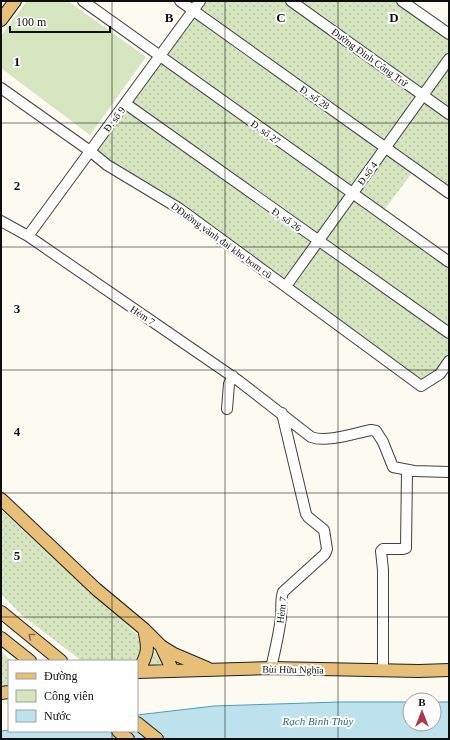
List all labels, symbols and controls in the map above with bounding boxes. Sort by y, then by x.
scale bar [10,8,110,34]
text: B [165,10,174,25]
text: C [276,10,286,25]
text: D [389,10,399,25]
text: 100 m [16,15,47,29]
street label: Đường Đinh Công Trứ [329,26,410,89]
text: 1 [14,54,20,69]
street label: Đ. số 28 [298,83,332,112]
street label: Đ. số 9 [101,105,127,134]
street label: Đ. số 27 [249,118,283,147]
street label: Đ.số 4 [355,159,380,187]
text: 2 [14,178,20,193]
street label: DĐường vành đai kho bom cũ [169,200,274,281]
street label: Đ, số 26 [270,205,304,234]
text: 3 [14,301,21,316]
street label: Hẻm 7 [128,303,157,328]
text: 4 [14,424,21,439]
text: 5 [14,548,21,563]
street label: Hẻm 7 [274,596,289,624]
one-way arrow [28,634,36,641]
legend [8,660,138,732]
street label: Bùi Hữu Nghĩa [262,663,324,676]
text: Đường [44,669,78,683]
text: Công viên [44,689,94,703]
north arrow [402,692,442,732]
text: B [418,696,426,708]
text: Nước [44,709,71,723]
water label: Rạch Bình Thủy [282,715,354,727]

